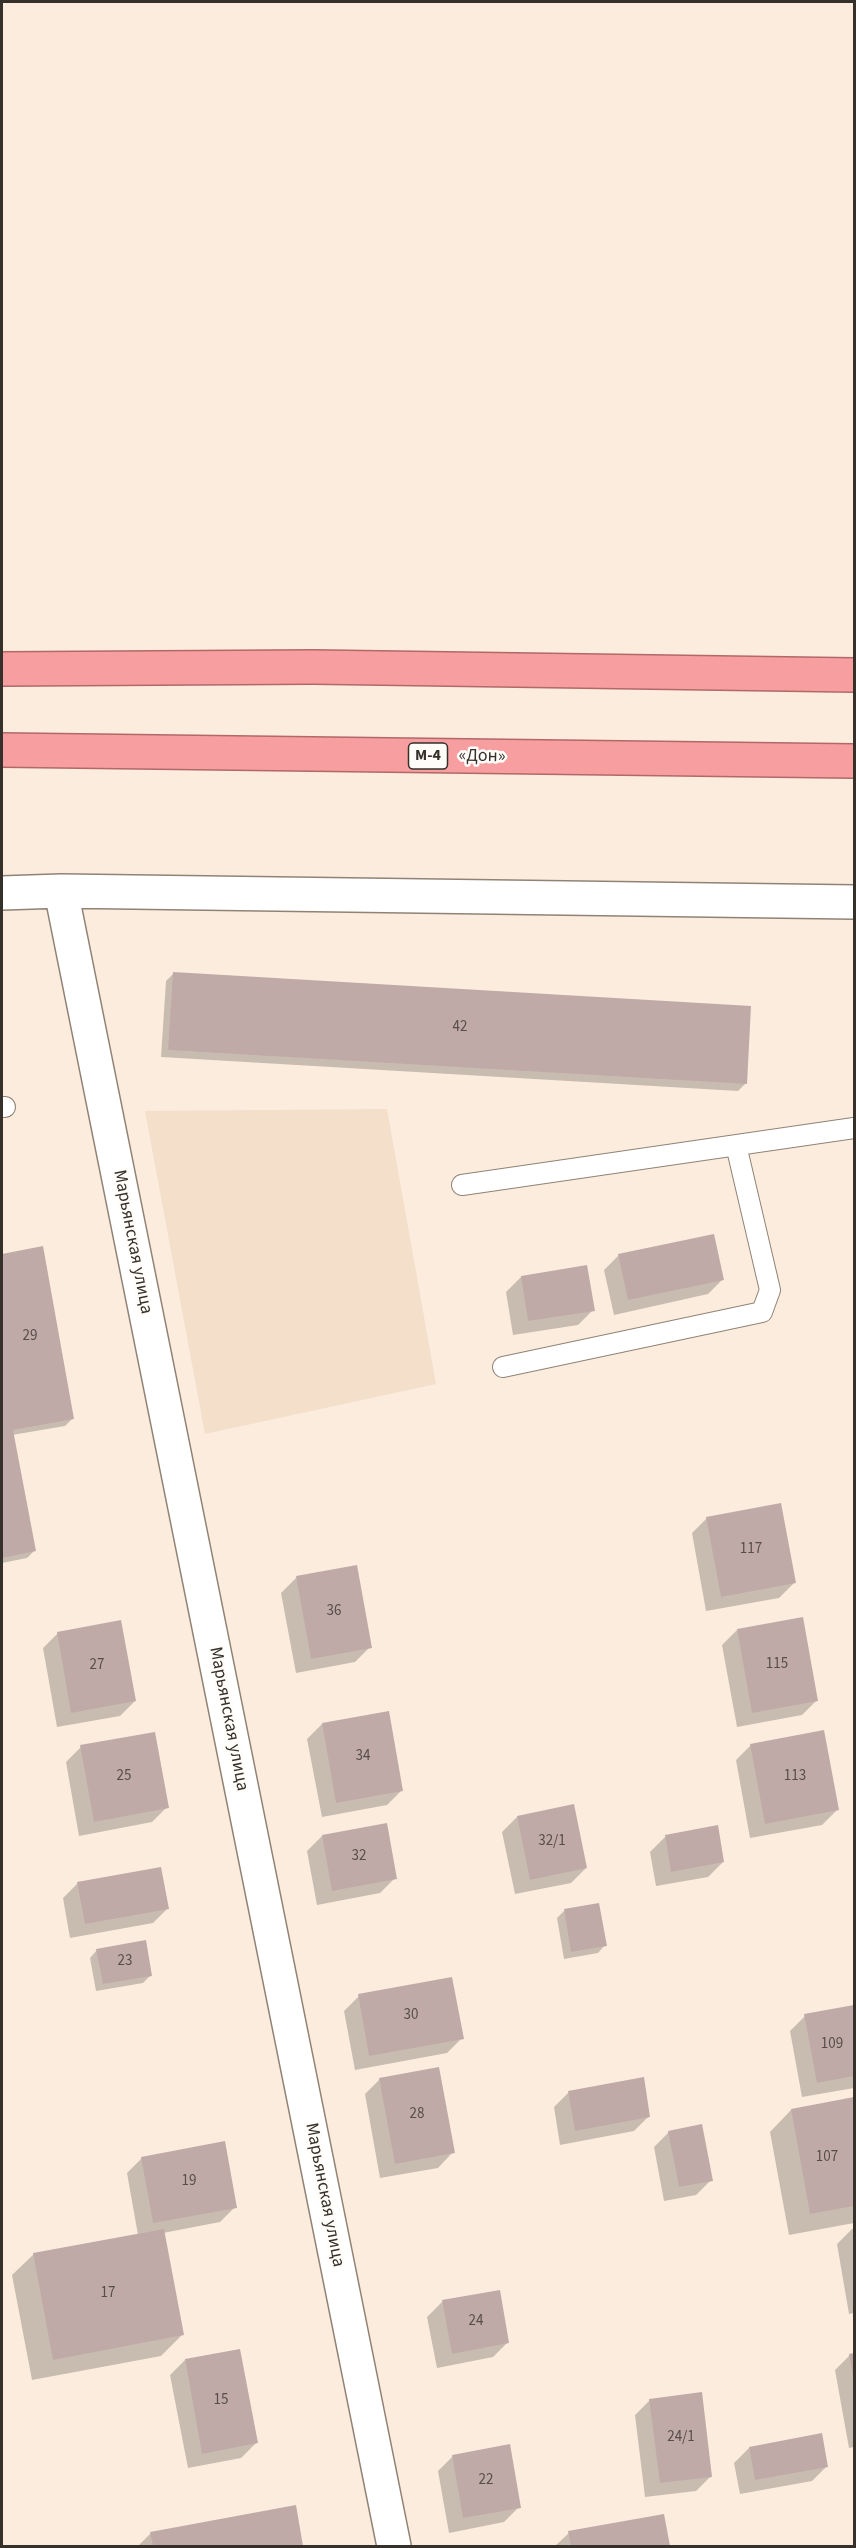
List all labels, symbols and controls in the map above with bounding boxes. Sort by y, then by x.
road number: М-4 [408,743,448,769]
street label: «Дон» [458,746,506,768]
house number: 42 [453,1019,467,1037]
street label: Марьянская улица [107,1168,157,1316]
house number: 29 [23,1328,37,1346]
house number: 117 [740,1541,762,1559]
house number: 36 [327,1603,341,1621]
street label: Марьянская улица [203,1645,253,1793]
house number: 115 [766,1656,788,1674]
house number: 27 [90,1657,104,1675]
house number: 34 [356,1748,370,1766]
house number: 25 [117,1768,131,1786]
house number: 113 [784,1768,806,1786]
house number: 32/1 [538,1833,566,1851]
house number: 32 [352,1848,366,1866]
house number: 23 [118,1953,132,1971]
house number: 30 [404,2007,418,2025]
house number: 109 [821,2036,843,2054]
house number: 28 [410,2106,424,2124]
street label: Марьянская улица [299,2121,349,2269]
house number: 107 [816,2149,838,2167]
house number: 19 [182,2173,196,2191]
house number: 17 [101,2285,115,2303]
house number: 24 [469,2313,483,2331]
house number: 15 [214,2392,228,2410]
house number: 24/1 [667,2429,695,2447]
house number: 22 [479,2472,493,2490]

